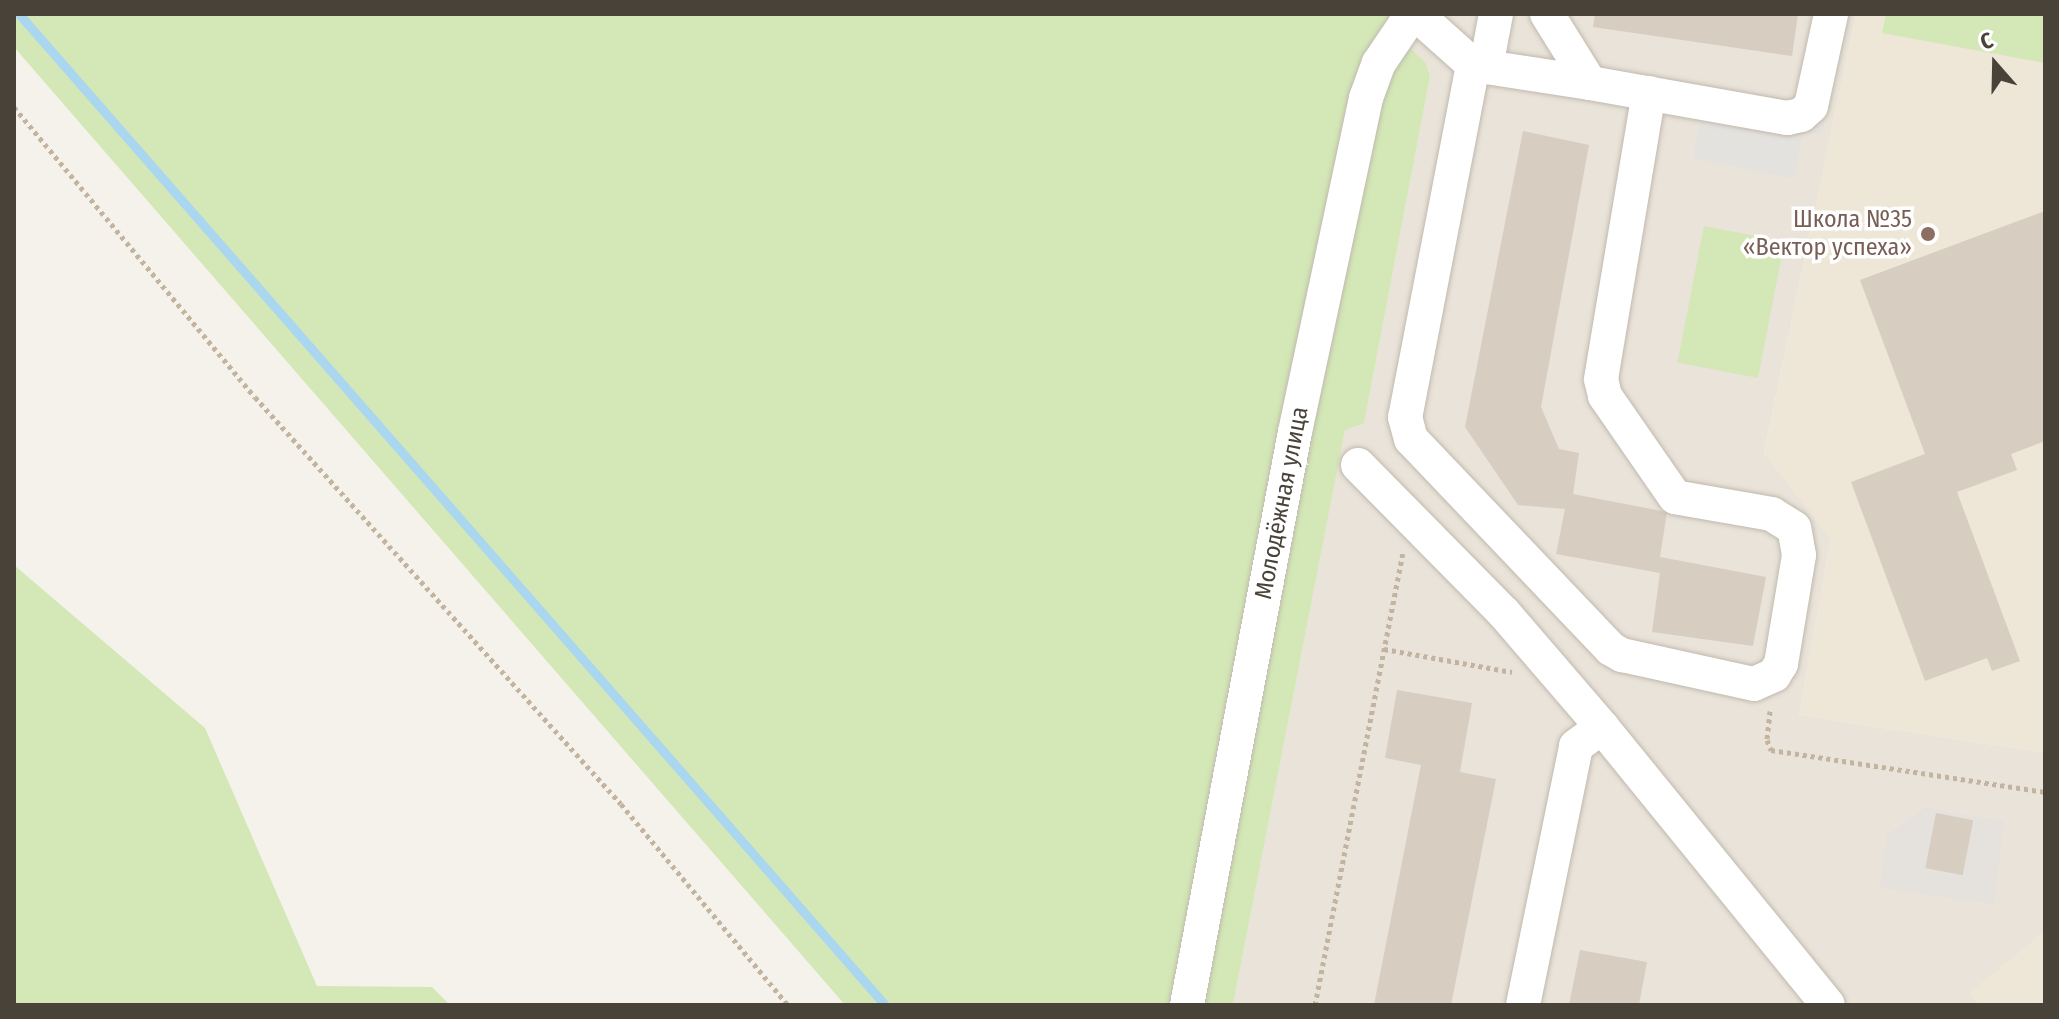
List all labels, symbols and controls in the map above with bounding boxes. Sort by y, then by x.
north arrow [1955,24,2035,104]
text: С [1977,26,1997,56]
place label: Школа №35 «Вектор успеха» [1743,206,1912,262]
marker: Школа №35 «Вектор успеха» [1919,225,1937,243]
street label: Молодёжная улица [1249,404,1315,602]

